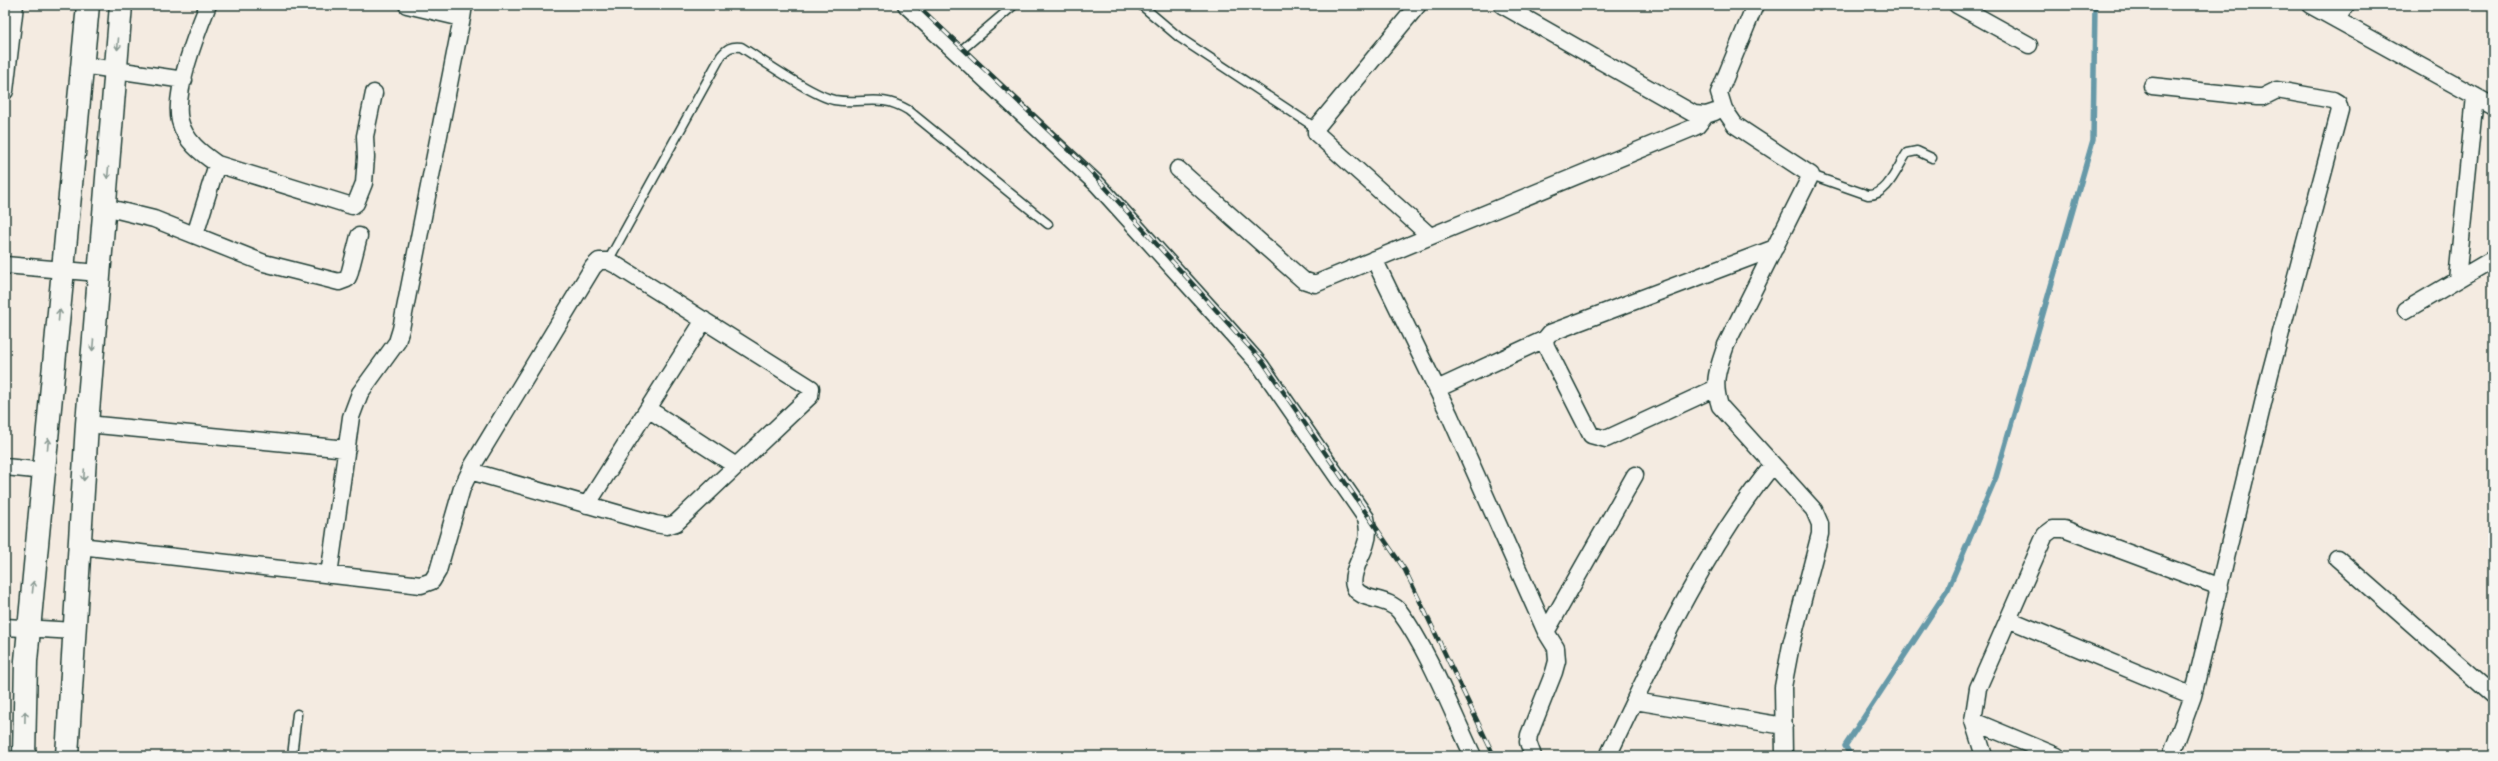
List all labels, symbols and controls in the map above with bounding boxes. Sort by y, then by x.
one-way arrow [115,37,122,50]
one-way arrow [104,166,111,179]
one-way arrow [56,309,63,322]
one-way arrow [90,338,97,351]
one-way arrow [44,438,51,451]
one-way arrow [80,468,88,481]
one-way arrow [29,581,37,594]
one-way arrow [21,711,28,724]

